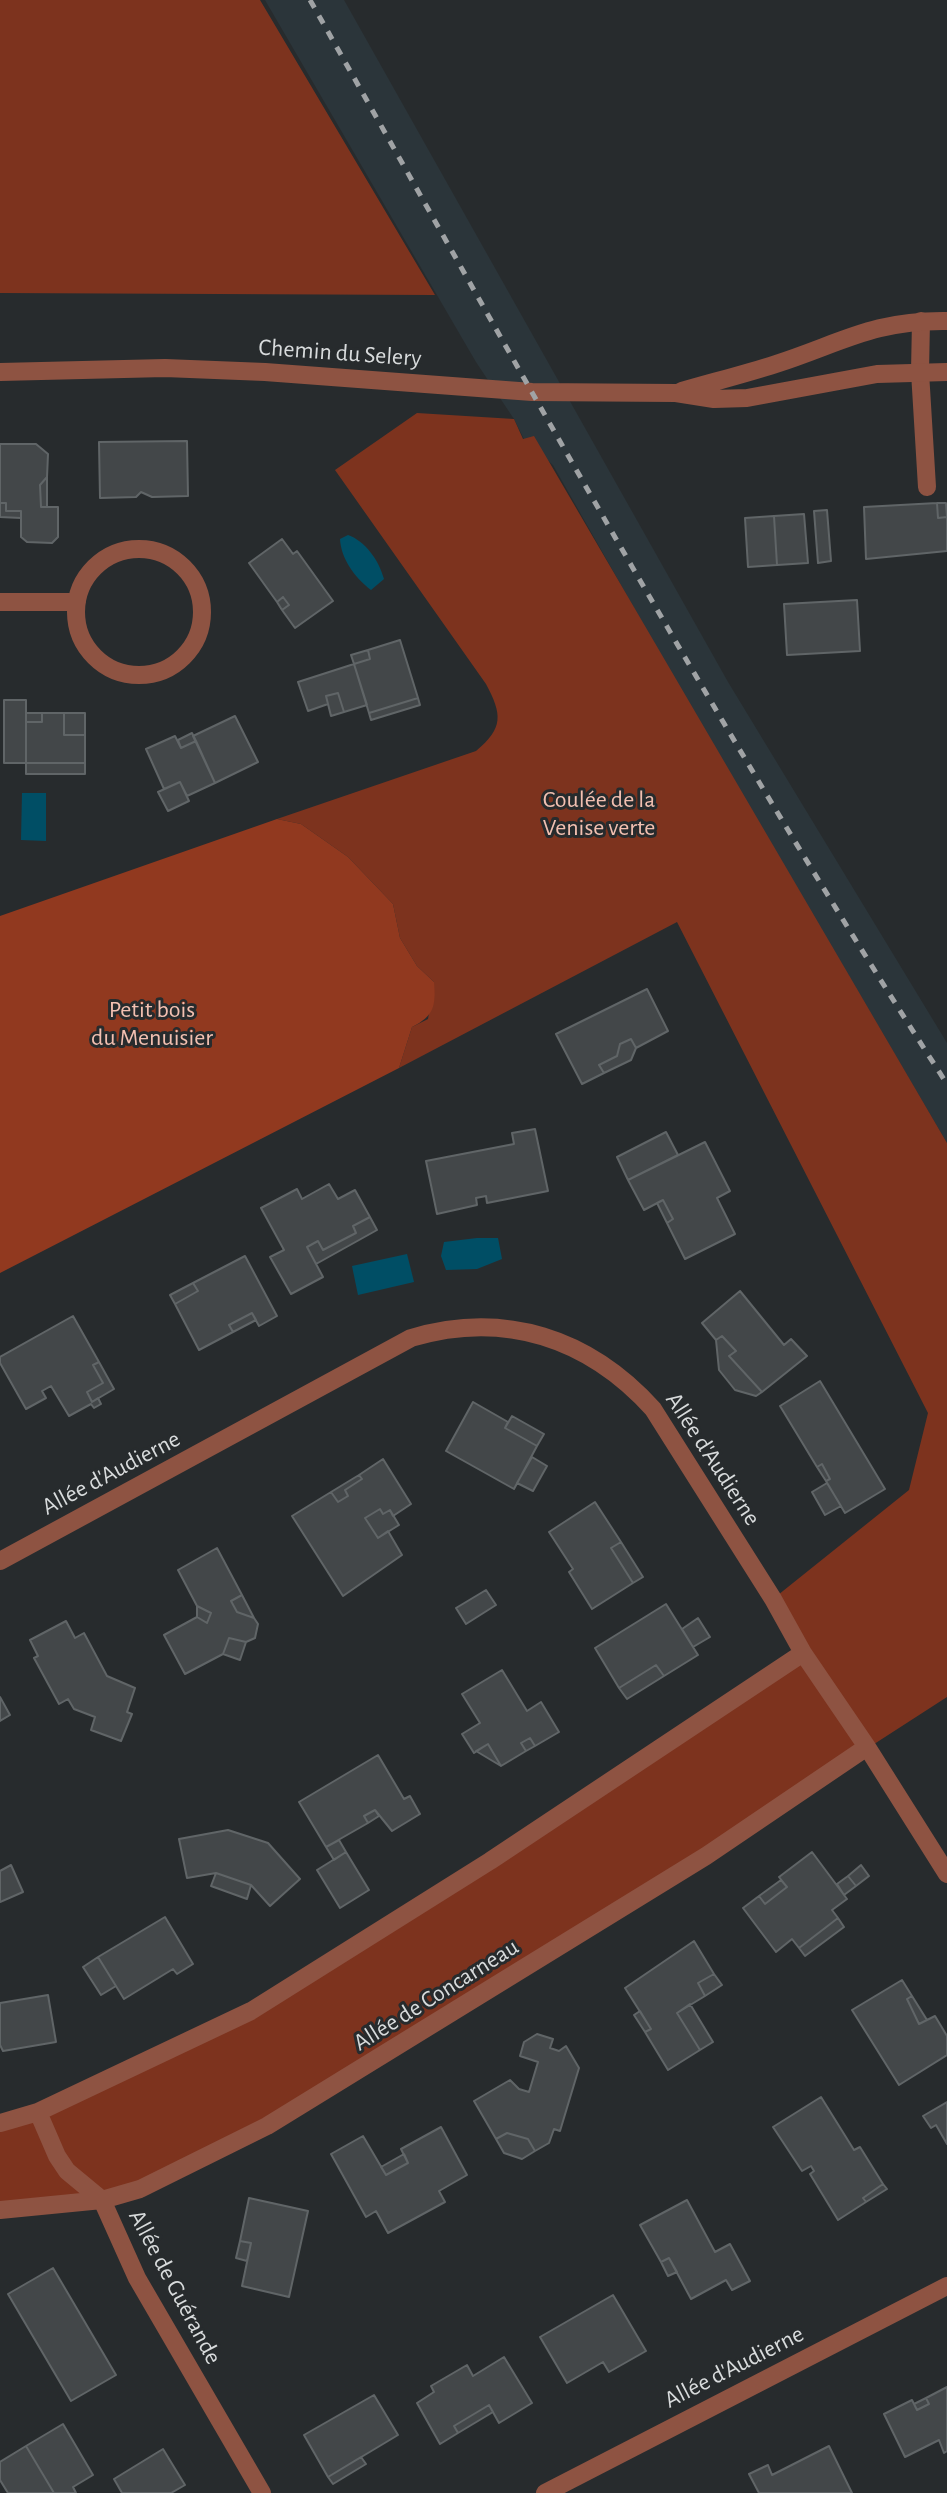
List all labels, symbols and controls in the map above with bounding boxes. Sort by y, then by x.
street label: Chemin du Selery [258,333,422,373]
park label: Coulée de la Venise verte [543,786,655,842]
park label: Petit bois du Menuisier [91,996,213,1052]
street label: Allée d'Audierne [659,1387,767,1531]
street label: Allée d'Audierne [37,1424,185,1522]
street label: Allée de Concarneau [348,1933,524,2057]
street label: Allée de Guérande [122,2205,228,2369]
street label: Allée d'Audierne [659,2319,809,2415]

